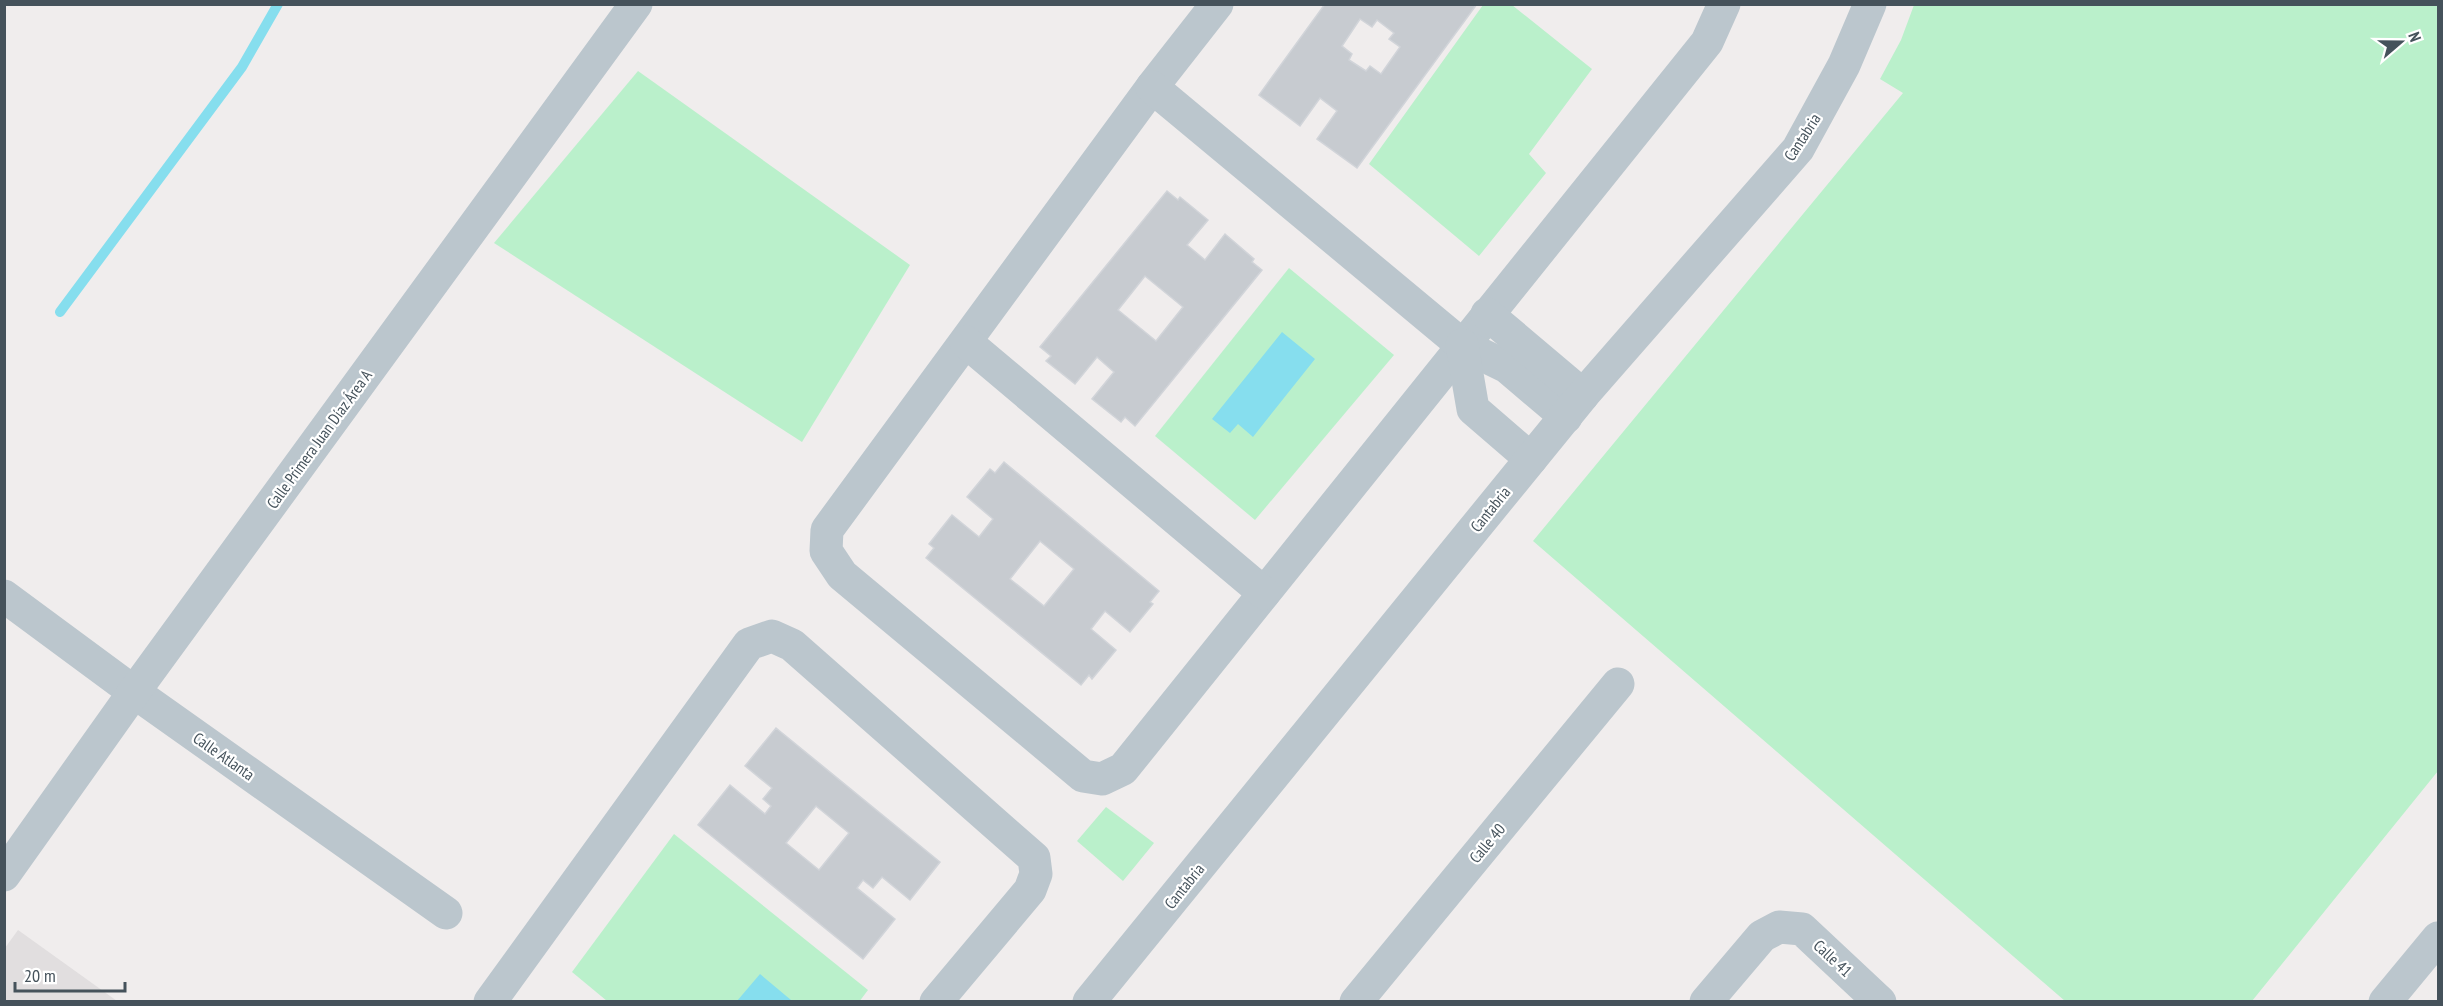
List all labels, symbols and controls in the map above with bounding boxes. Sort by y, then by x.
north arrow [2371,12,2431,72]
text: N [2404,29,2426,44]
street label: Cantabria [1779,110,1825,164]
street label: Calle Primera Juan Díaz Área A [262,365,376,512]
street label: Cantabria [1466,482,1514,536]
street label: Calle Atlanta [189,728,259,784]
street label: Calle 40 [1465,819,1509,867]
street label: Cantabria [1160,859,1208,913]
street label: Calle 41 [1810,935,1856,981]
scale bar [15,955,124,993]
text: 20 m [24,964,56,987]

